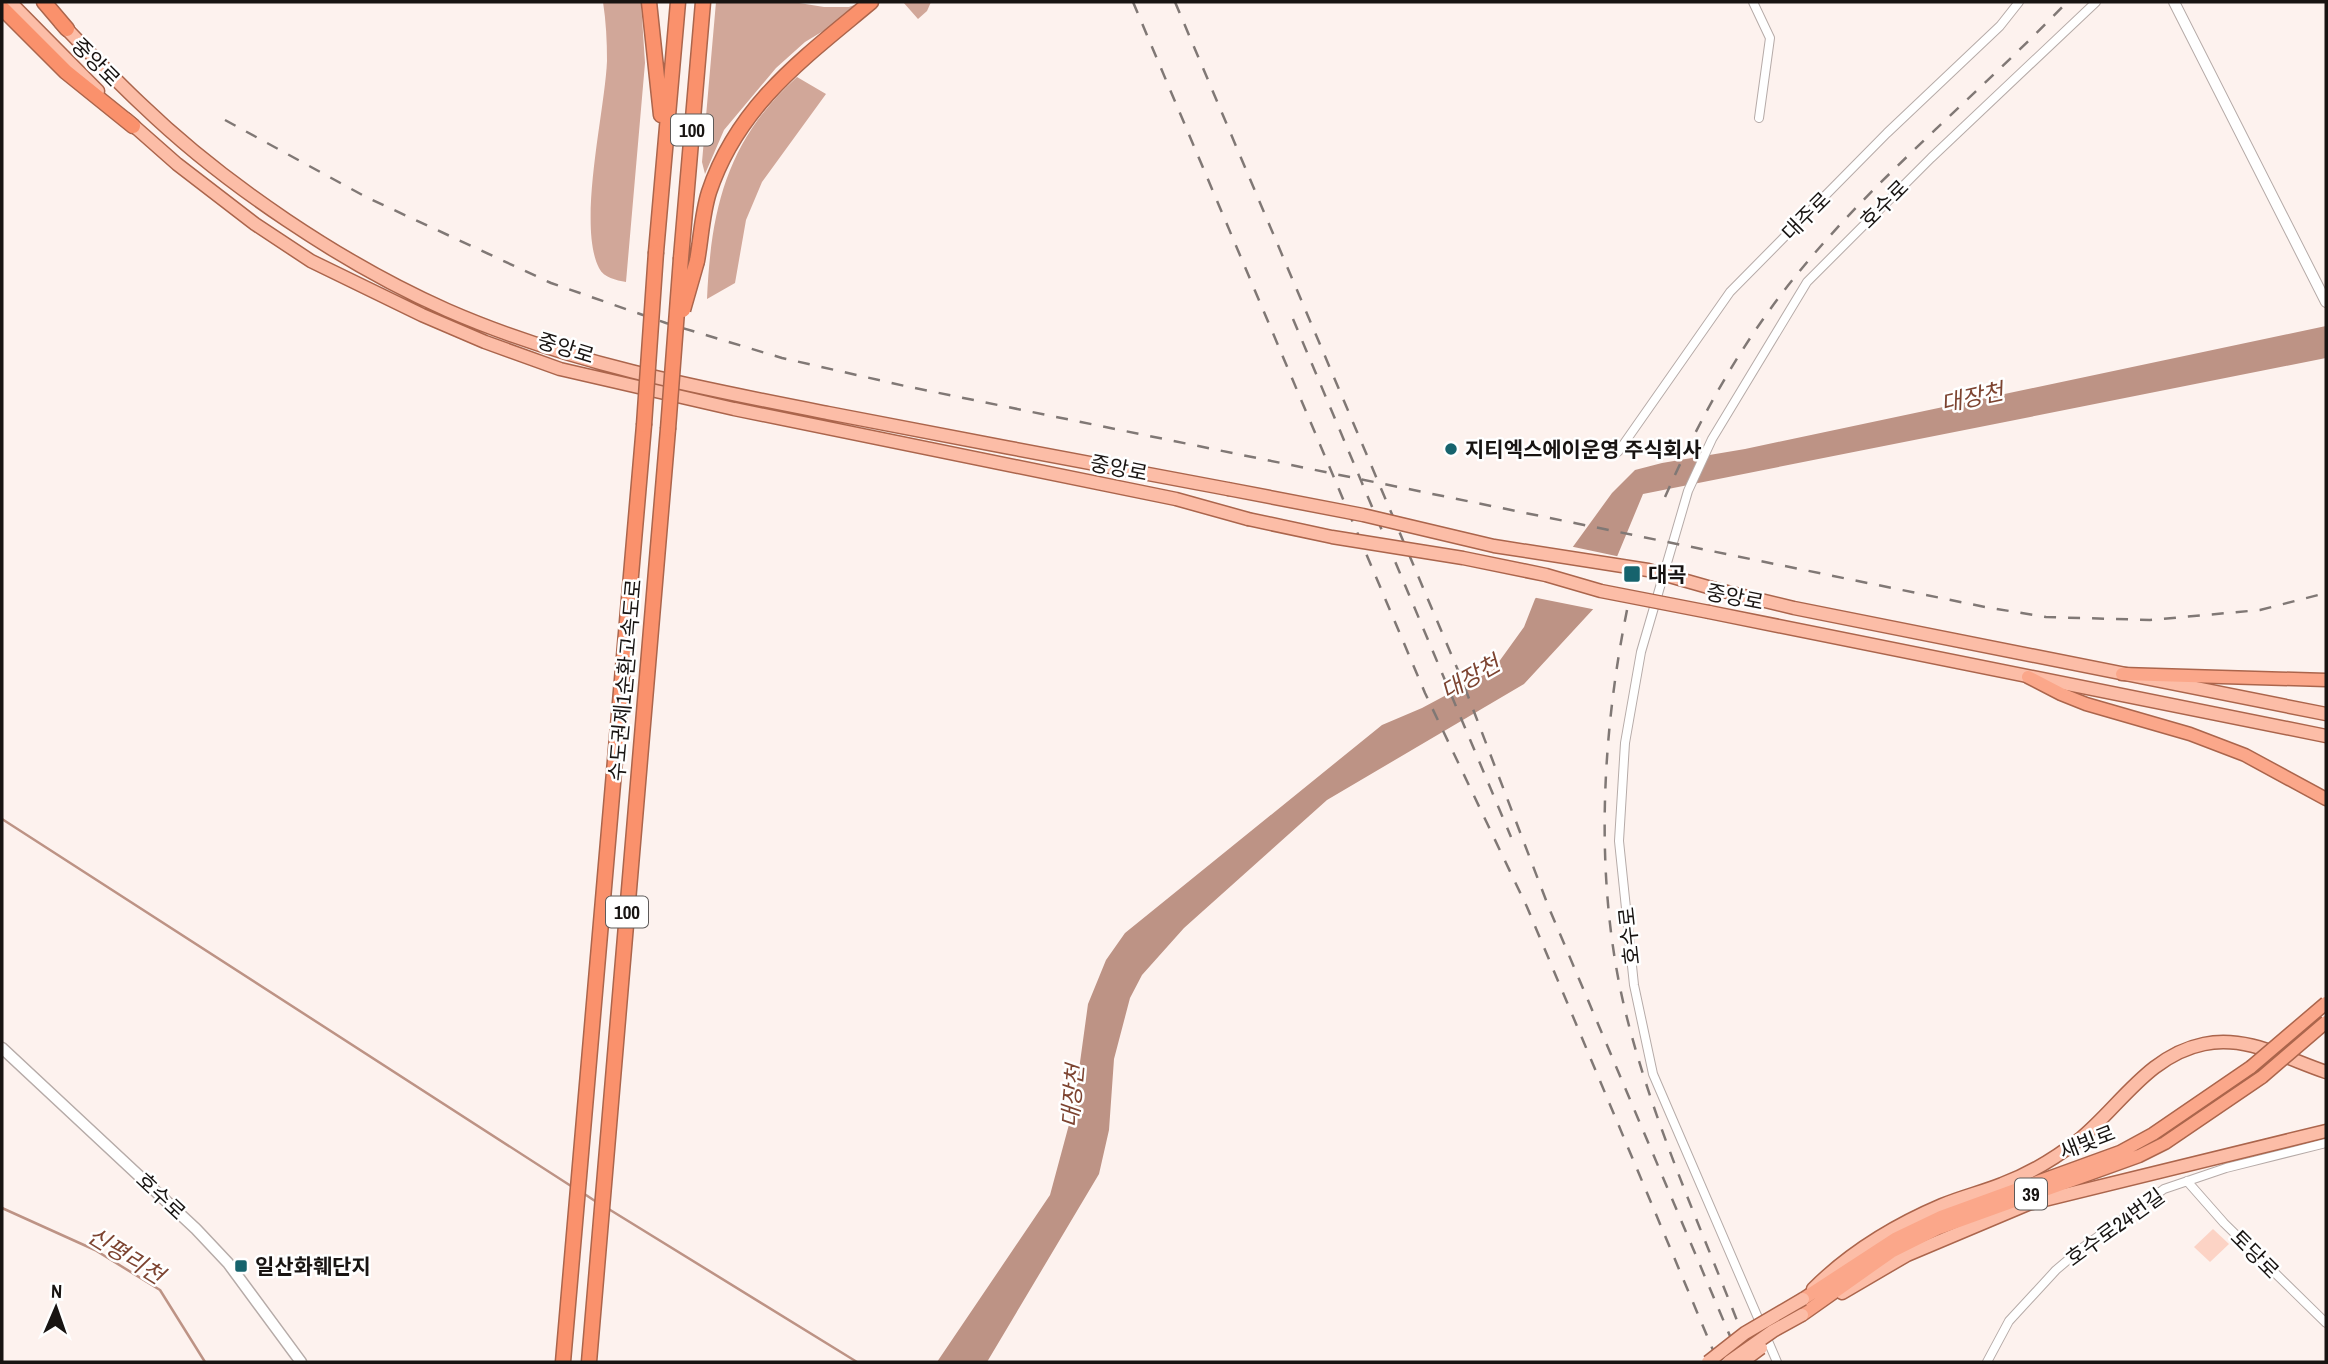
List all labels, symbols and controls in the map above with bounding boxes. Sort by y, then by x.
street label: 중앙로 [65,31,127,93]
road number: 100 [671,114,713,146]
street label: 호수로 [1853,173,1915,235]
street label: 대주로 [1775,185,1837,247]
street label: 중앙로 [534,326,598,370]
water label: 대장천 [1938,375,2009,419]
place label: 지티엑스에이운영 주식회사 [1465,435,1702,464]
marker: 지티엑스에이운영 주식회사 [1443,441,1459,457]
street label: 중앙로 [1088,448,1150,488]
place label: 대곡 [1648,560,1687,589]
marker: 대곡 [1622,564,1642,584]
street label: 중앙로 [1704,577,1766,617]
street label: 수도권제1순환고속도로 [602,578,648,782]
water label: 대장천 [1435,646,1508,706]
road number: 100 [606,896,648,928]
street label: 호수로 [1612,906,1646,966]
water label: 대장천 [1054,1060,1090,1129]
street label: 새빛로 [2055,1118,2119,1166]
street label: 호수로 [130,1166,192,1226]
road number: 39 [2015,1178,2047,1210]
street label: 호수로24번길 [2060,1181,2170,1273]
water label: 신평리천 [82,1219,173,1292]
street label: 토당로 [2224,1223,2286,1285]
place label: 일산화훼단지 [255,1252,371,1281]
marker: 일산화훼단지 [233,1258,249,1274]
north arrow [21,1273,91,1343]
text: N [51,1278,63,1304]

